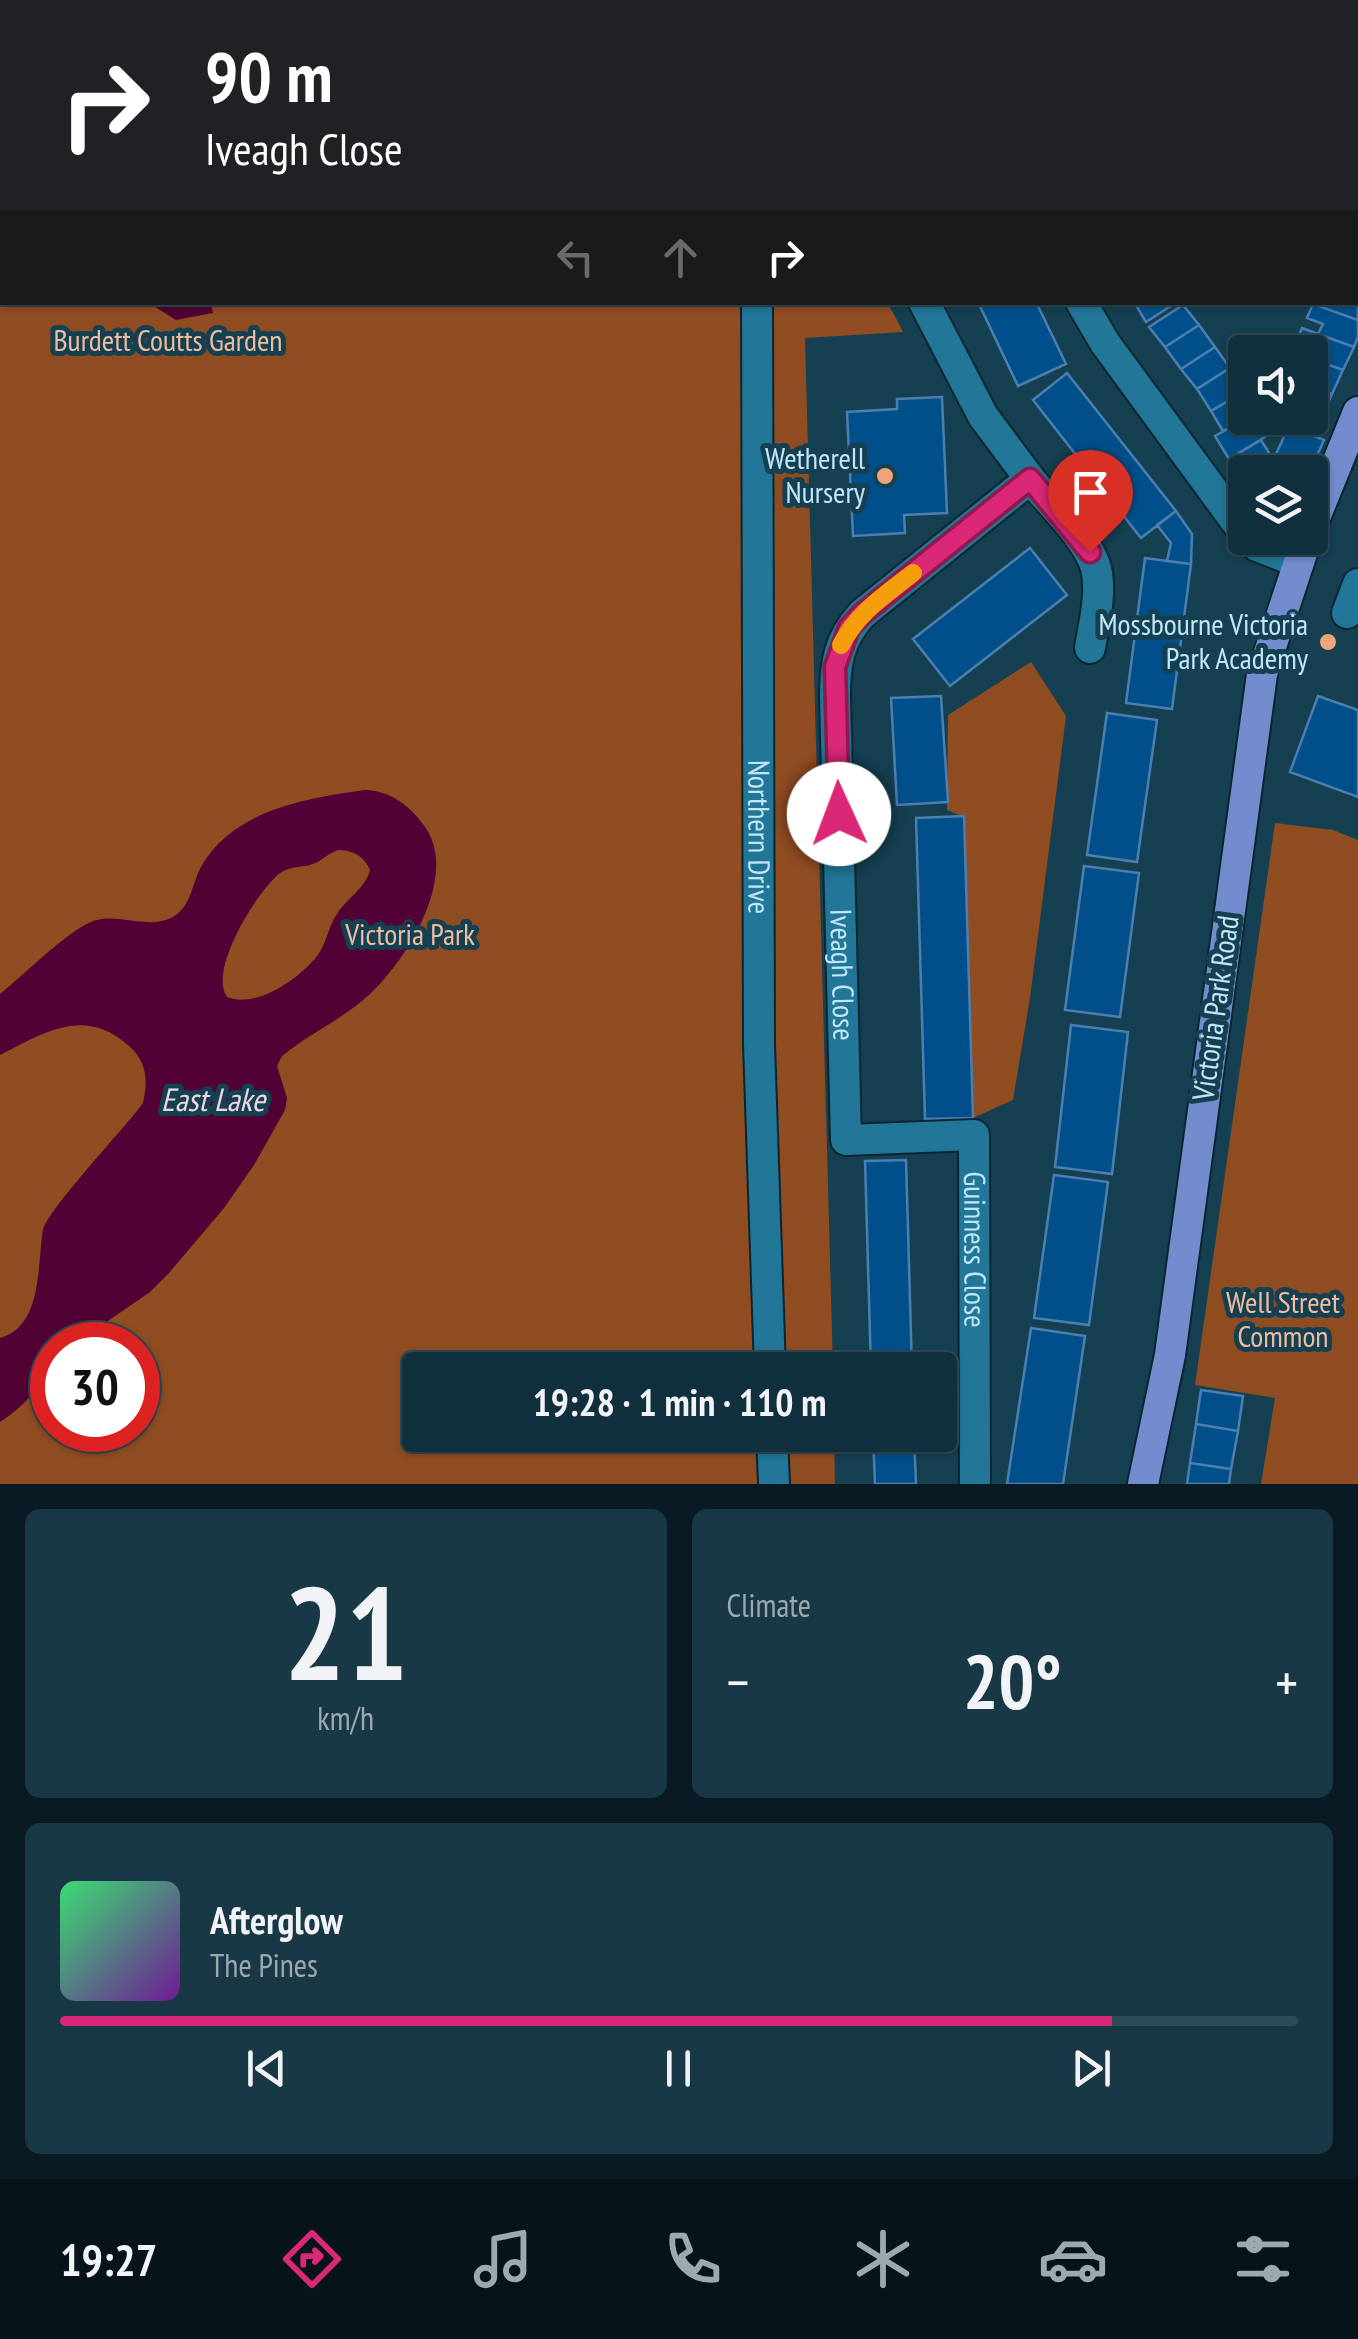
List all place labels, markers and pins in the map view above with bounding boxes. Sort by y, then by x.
place label: Wetherell Nursery [765,438,866,511]
pin [1048,450,1133,553]
marker: Wetherell Nursery [874,465,896,487]
place label: Mossbourne Victoria Park Academy [1098,604,1309,677]
marker: Mossbourne Victoria Park Academy [1317,631,1339,653]

